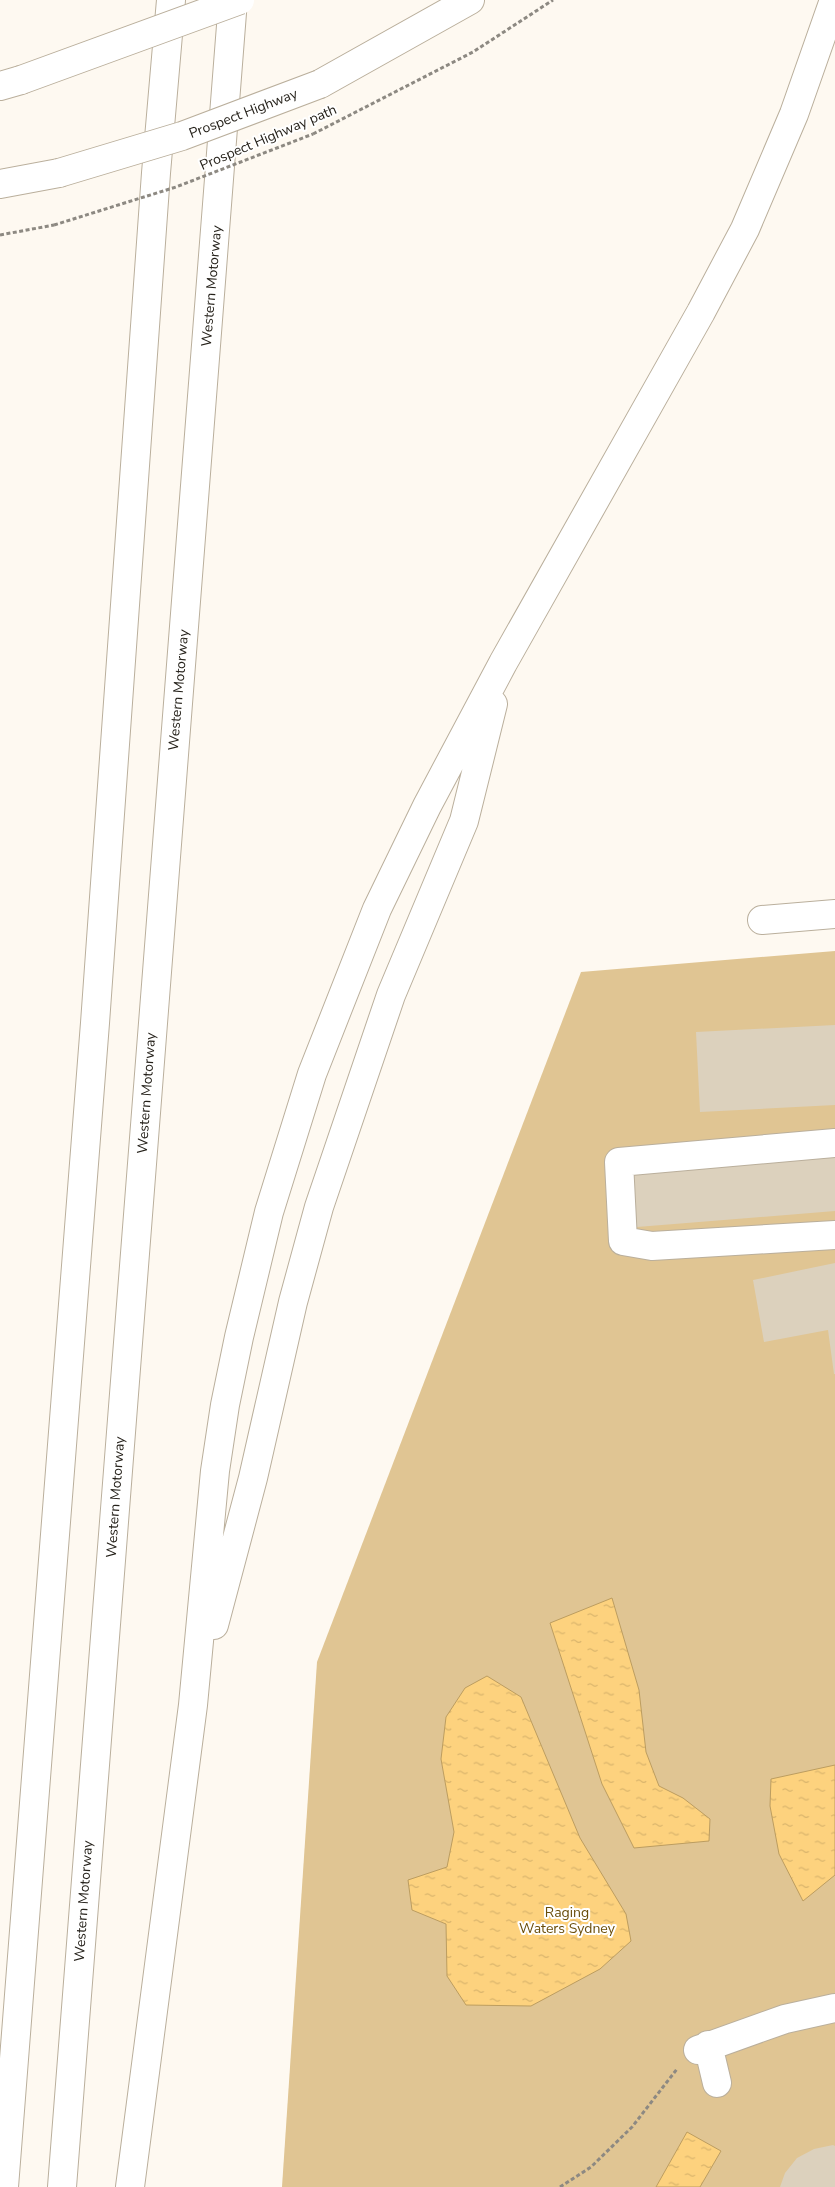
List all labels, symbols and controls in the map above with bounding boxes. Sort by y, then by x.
street label: Prospect Highway [186,84,301,143]
street label: Prospect Highway path [197,100,340,175]
street label: Western Motorway [197,224,226,347]
street label: Western Motorway [164,628,193,751]
street label: Western Motorway [133,1031,160,1154]
street label: Western Motorway [102,1435,129,1558]
street label: Western Motorway [70,1839,97,1962]
park label: Raging Waters Sydney [519,1903,616,1938]

